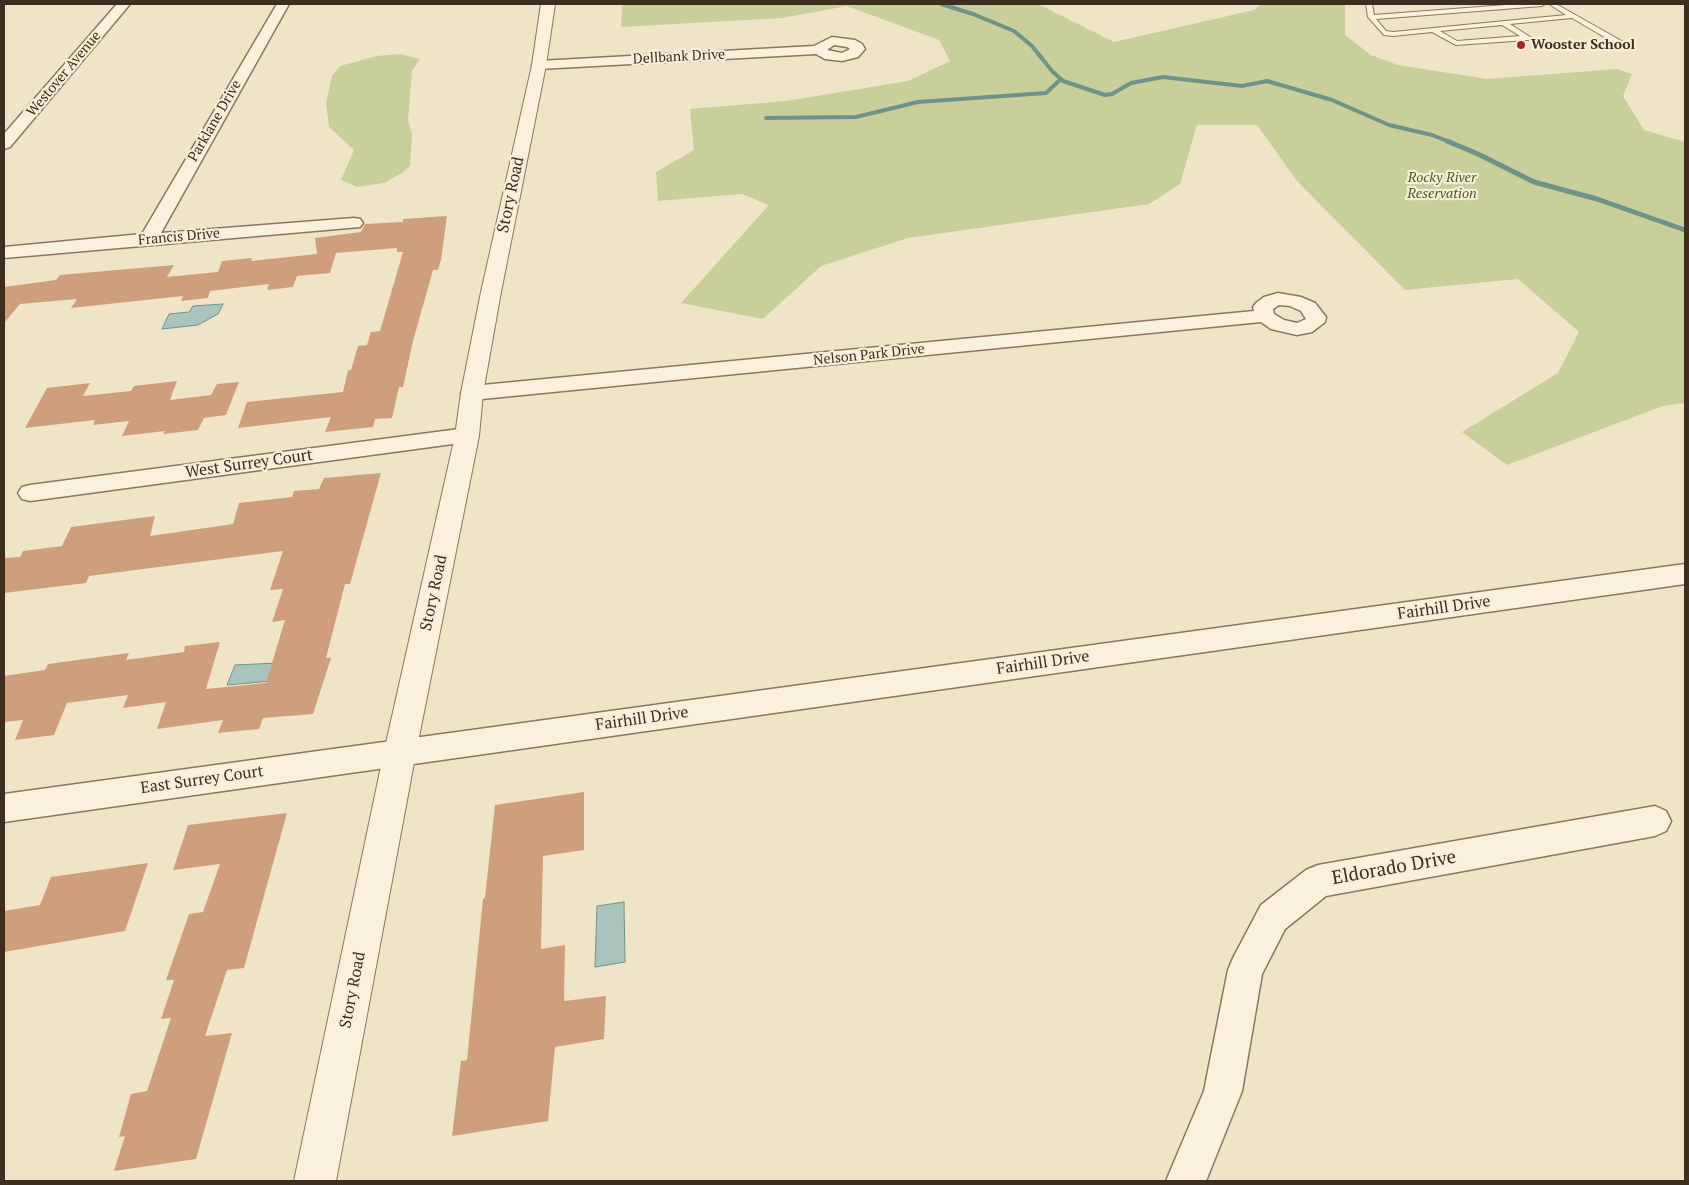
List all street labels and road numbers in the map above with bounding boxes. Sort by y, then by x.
street label: Westover Avenue [23,28,105,120]
street label: Dellbank Drive [632,46,726,68]
street label: Parklane Drive [185,77,245,165]
street label: Story Road [494,155,528,235]
street label: Francis Drive [137,225,221,249]
street label: Nelson Park Drive [813,341,925,369]
street label: West Surrey Court [184,446,314,482]
street label: Story Road [417,553,451,633]
street label: Fairhill Drive [1396,592,1492,624]
street label: Fairhill Drive [995,647,1091,679]
street label: Fairhill Drive [594,703,690,735]
street label: East Surrey Court [139,762,265,798]
street label: Eldorado Drive [1330,846,1458,890]
street label: Story Road [336,950,370,1030]

